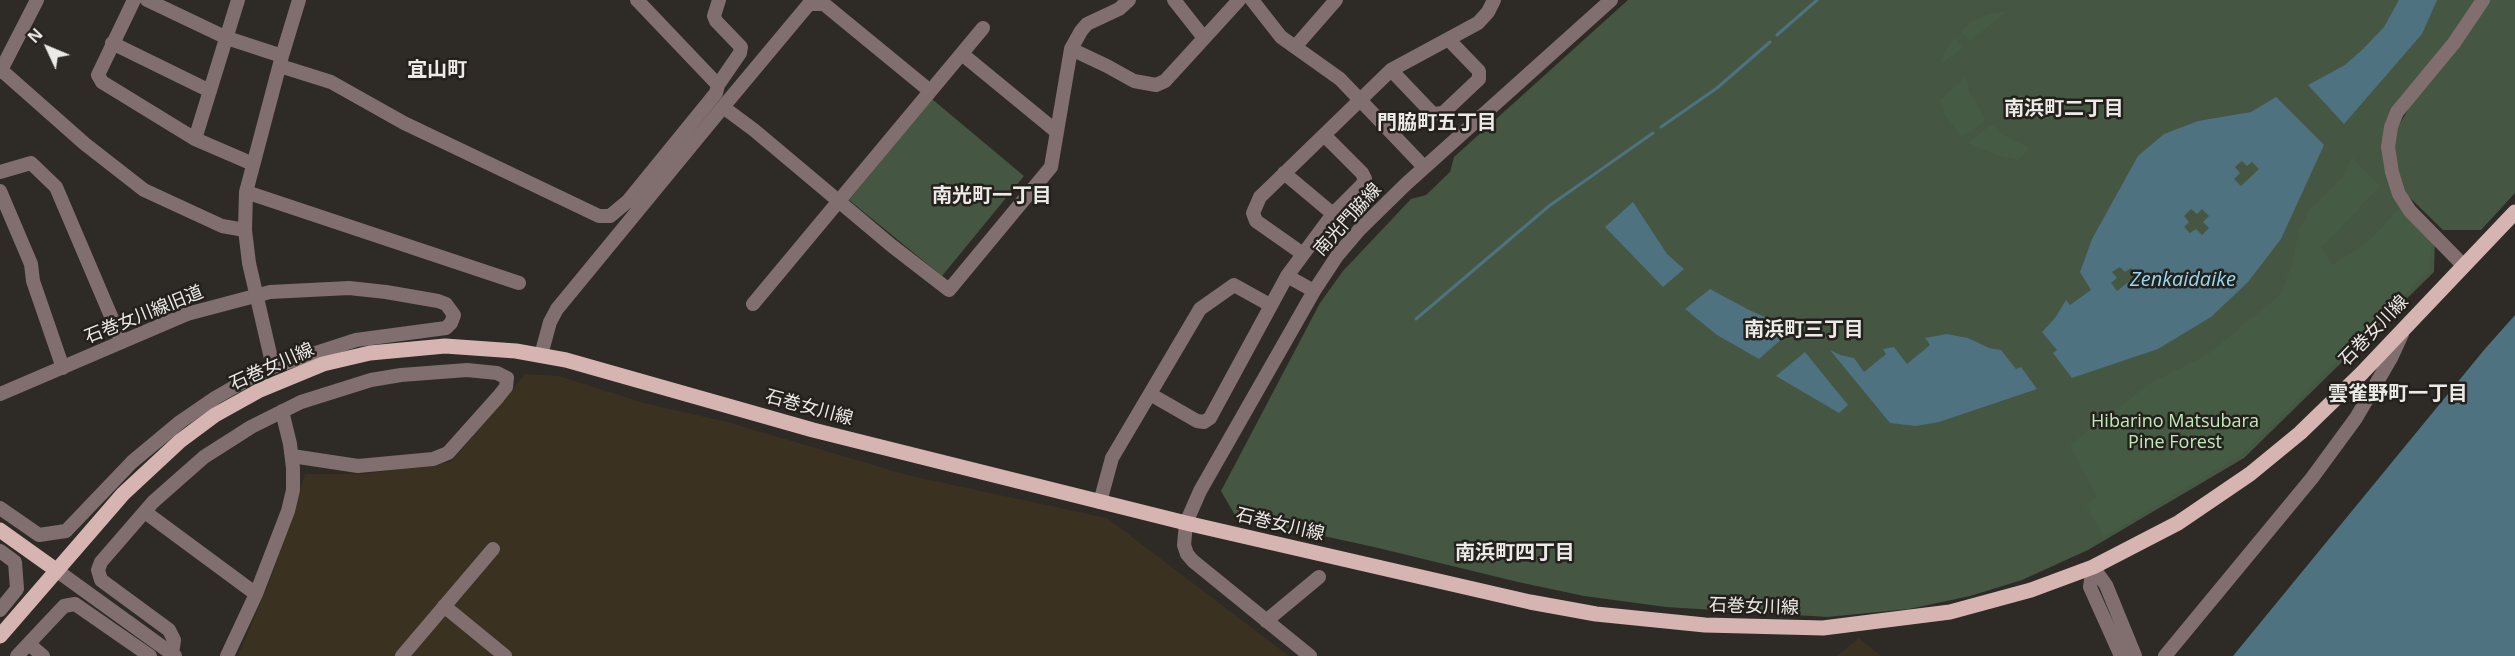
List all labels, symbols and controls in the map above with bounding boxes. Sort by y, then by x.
north arrow [18,18,78,78]
text: N [23,23,47,48]
district label: 宜山町 [407,58,467,82]
district label: 南浜町二丁目 [2004,97,2124,121]
district label: 門脇町五丁目 [1377,111,1497,135]
street label: 南光門脇線 [1310,179,1386,261]
district label: 南光町一丁目 [932,184,1052,208]
water label: Zenkaidaike [2130,268,2236,292]
street label: 石巻女川線旧道 [82,281,206,349]
street label: 石巻女川線 [2335,291,2413,371]
district label: 南浜町三丁目 [1744,318,1864,342]
street label: 石巻女川線 [226,339,318,395]
district label: 雲雀野町一丁目 [2328,382,2468,406]
street label: 石巻女川線 [763,386,855,430]
park label: Hibarino Matsubara Pine Forest [2091,411,2259,454]
street label: 石巻女川線 [1234,504,1326,546]
district label: 南浜町四丁目 [1455,541,1575,565]
street label: 石巻女川線 [1709,595,1799,619]

